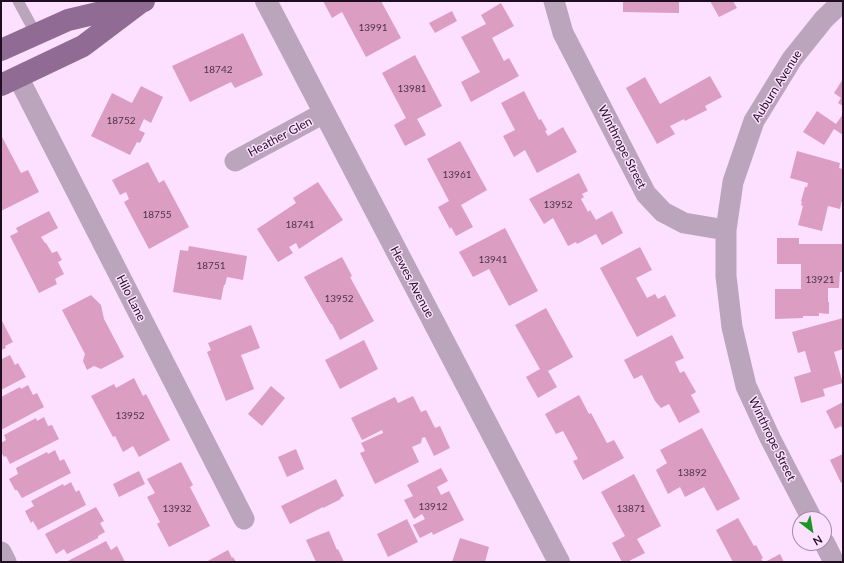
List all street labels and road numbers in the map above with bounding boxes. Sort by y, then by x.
street label: Auburn Avenue [749,47,805,125]
street label: Winthrope Street [595,103,649,191]
street label: Heather Glen [245,114,315,160]
street label: Hewes Avenue [387,244,437,320]
street label: Hilo Lane [113,273,149,323]
street label: Winthrope Street [745,395,799,483]

